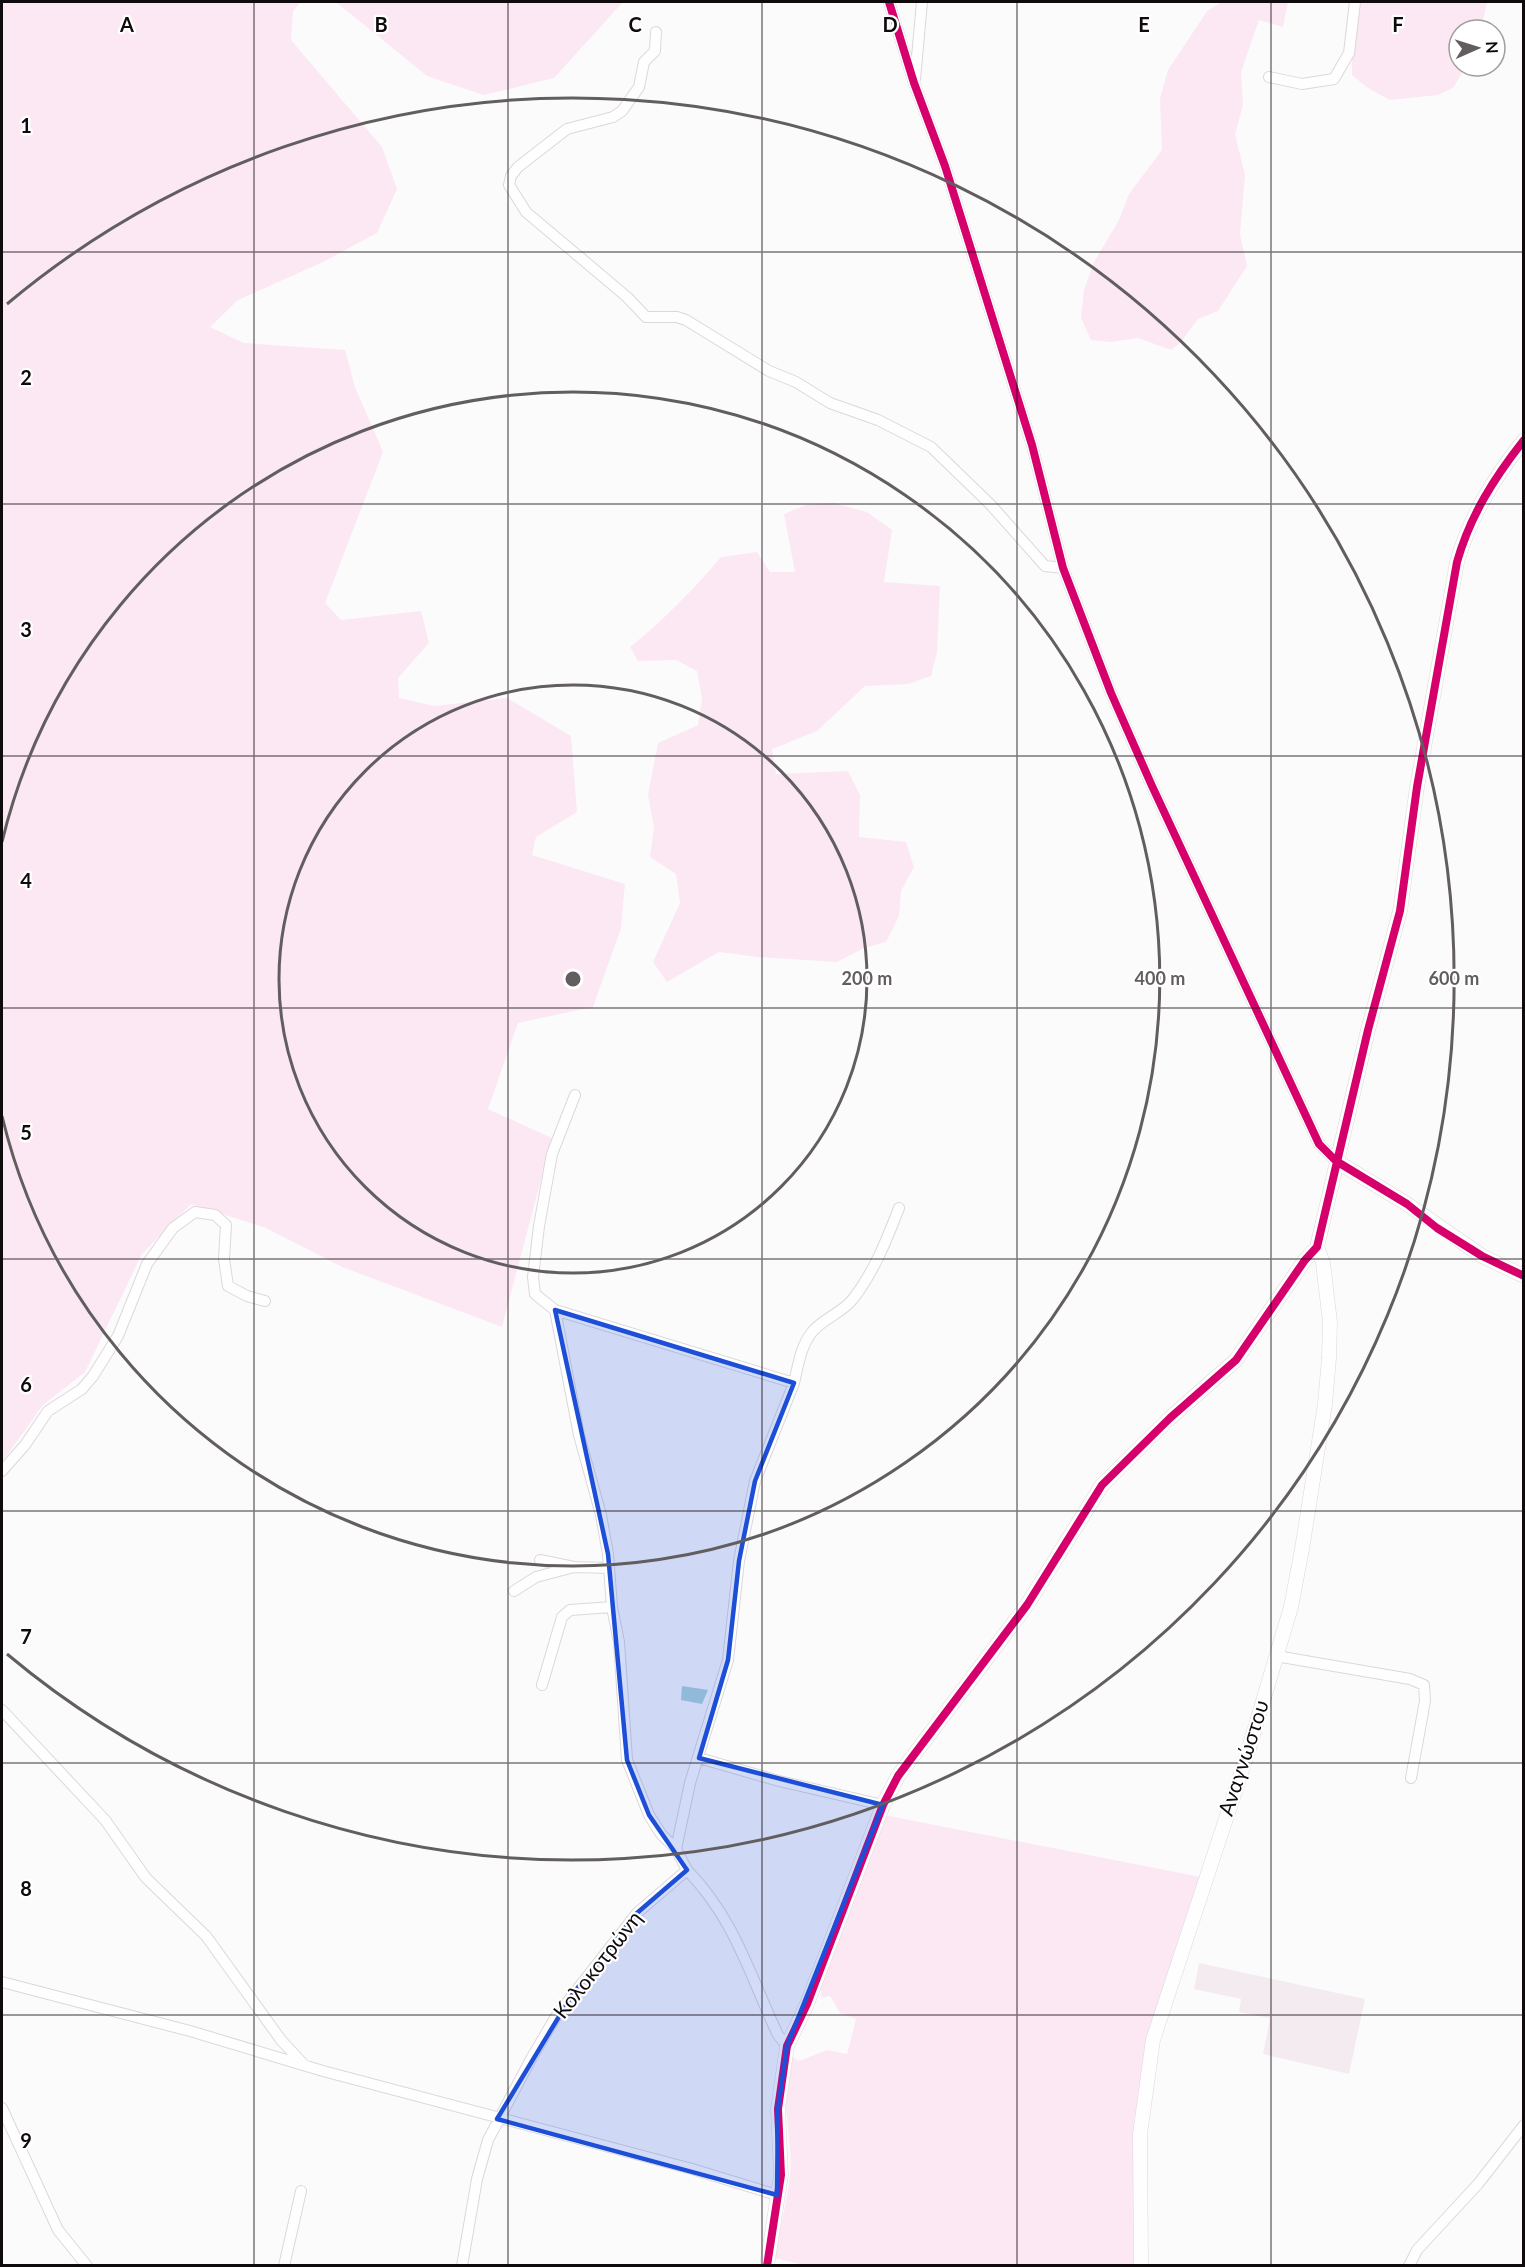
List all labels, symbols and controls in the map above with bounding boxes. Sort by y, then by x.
text: A [119,12,134,36]
text: B [374,12,388,36]
text: C [628,12,642,36]
text: D [882,12,898,36]
text: E [1138,12,1150,36]
text: F [1392,12,1404,36]
north arrow [1447,18,1507,78]
text: N [1483,41,1502,54]
text: 1 [20,113,32,137]
text: 2 [20,365,32,389]
text: 3 [20,617,32,641]
text: 4 [20,868,32,892]
text: 200 m [842,967,892,989]
text: 400 m [1135,967,1185,989]
text: 600 m [1429,967,1479,989]
centre of rings [563,969,583,989]
text: 5 [20,1120,32,1144]
text: 6 [20,1372,32,1396]
text: 7 [20,1624,32,1648]
street label: Αναγνώστου [1212,1697,1273,1818]
text: 8 [20,1876,32,1900]
street label: Κολοκοτρώνη [547,1905,646,2023]
text: 9 [20,2128,32,2152]

